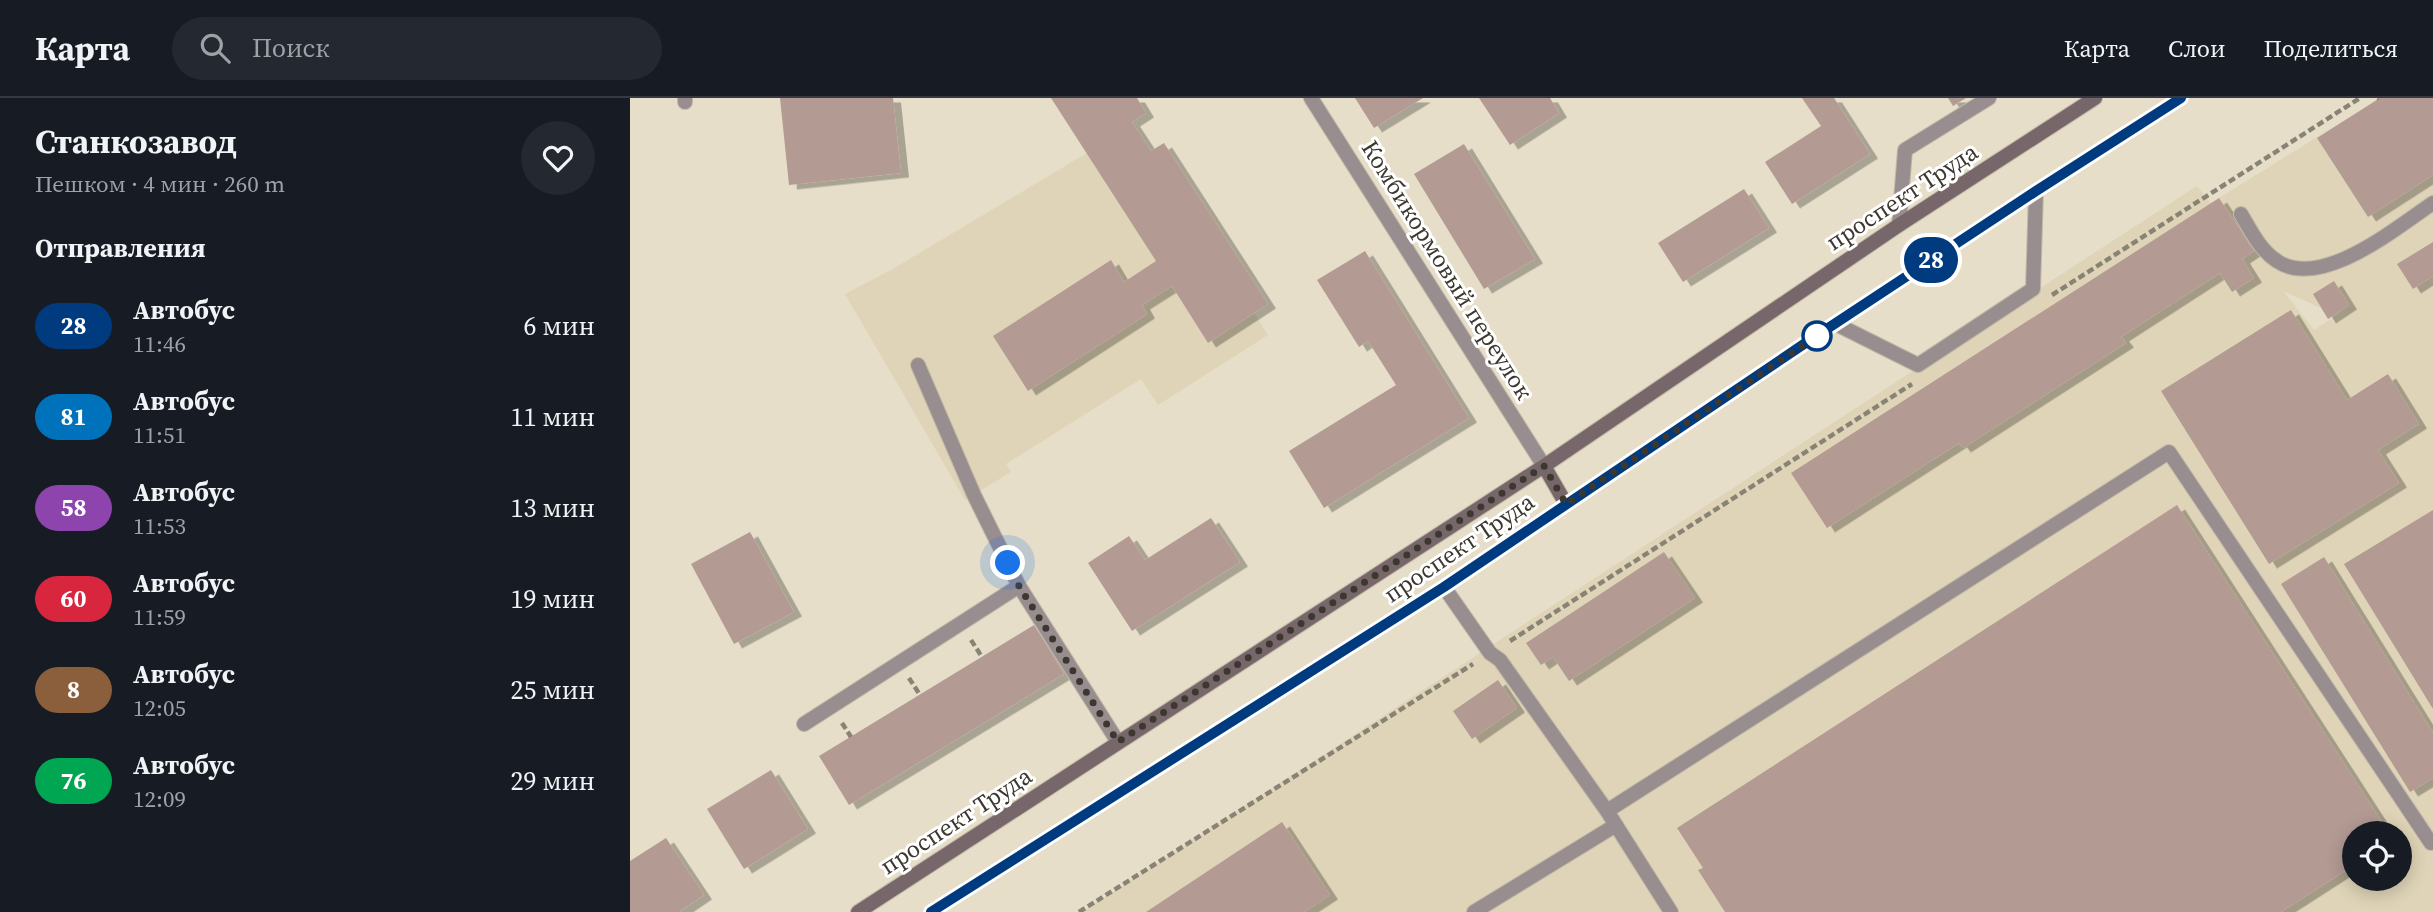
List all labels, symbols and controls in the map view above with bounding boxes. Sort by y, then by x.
search box [172,17,662,80]
text: Карта [35,26,130,71]
icon: search [196,29,234,67]
text: Поиск [252,30,330,66]
text: Карта [2064,32,2130,65]
text: Слои [2168,32,2225,65]
text: Поделиться [2263,32,2398,65]
text: Станкозавод [35,119,237,164]
button: heart [521,121,595,195]
street label: Комбикормовый переулок [1354,134,1541,406]
street label: проспект Труда [1819,135,1985,258]
text: Пешком · 4 мин · 260 m [35,168,285,200]
text: Отправления [35,230,206,266]
line badge: 28 [1900,237,1962,283]
text: 28 [1918,243,1944,276]
text: Автобус [133,292,235,328]
text: 6 мин [523,308,595,344]
text: 28 [60,309,87,342]
unlabelled marker [1802,321,1832,351]
text: 11:46 [133,328,186,360]
text: Автобус [133,383,235,419]
text: 11 мин [510,399,595,435]
text: 81 [60,400,87,433]
text: 11:51 [133,419,186,451]
text: Автобус [133,474,235,510]
street label: проспект Труда [1377,485,1541,610]
text: 13 мин [510,490,595,526]
text: 58 [60,491,87,524]
text: 11:53 [133,510,186,542]
your location [990,545,1025,580]
text: Автобус [133,565,235,601]
text: 19 мин [510,581,595,617]
text: 60 [60,582,87,615]
text: 11:59 [133,601,186,633]
text: Автобус [133,656,235,692]
text: 25 мин [510,672,595,708]
text: 8 [67,673,80,706]
text: 12:05 [133,692,186,724]
text: Автобус [133,747,235,783]
street label: проспект Труда [873,759,1039,882]
text: 29 мин [510,763,595,799]
text: 76 [60,764,87,797]
text: 12:09 [133,783,186,815]
map controls [2342,821,2412,891]
button: locate [2342,821,2412,891]

